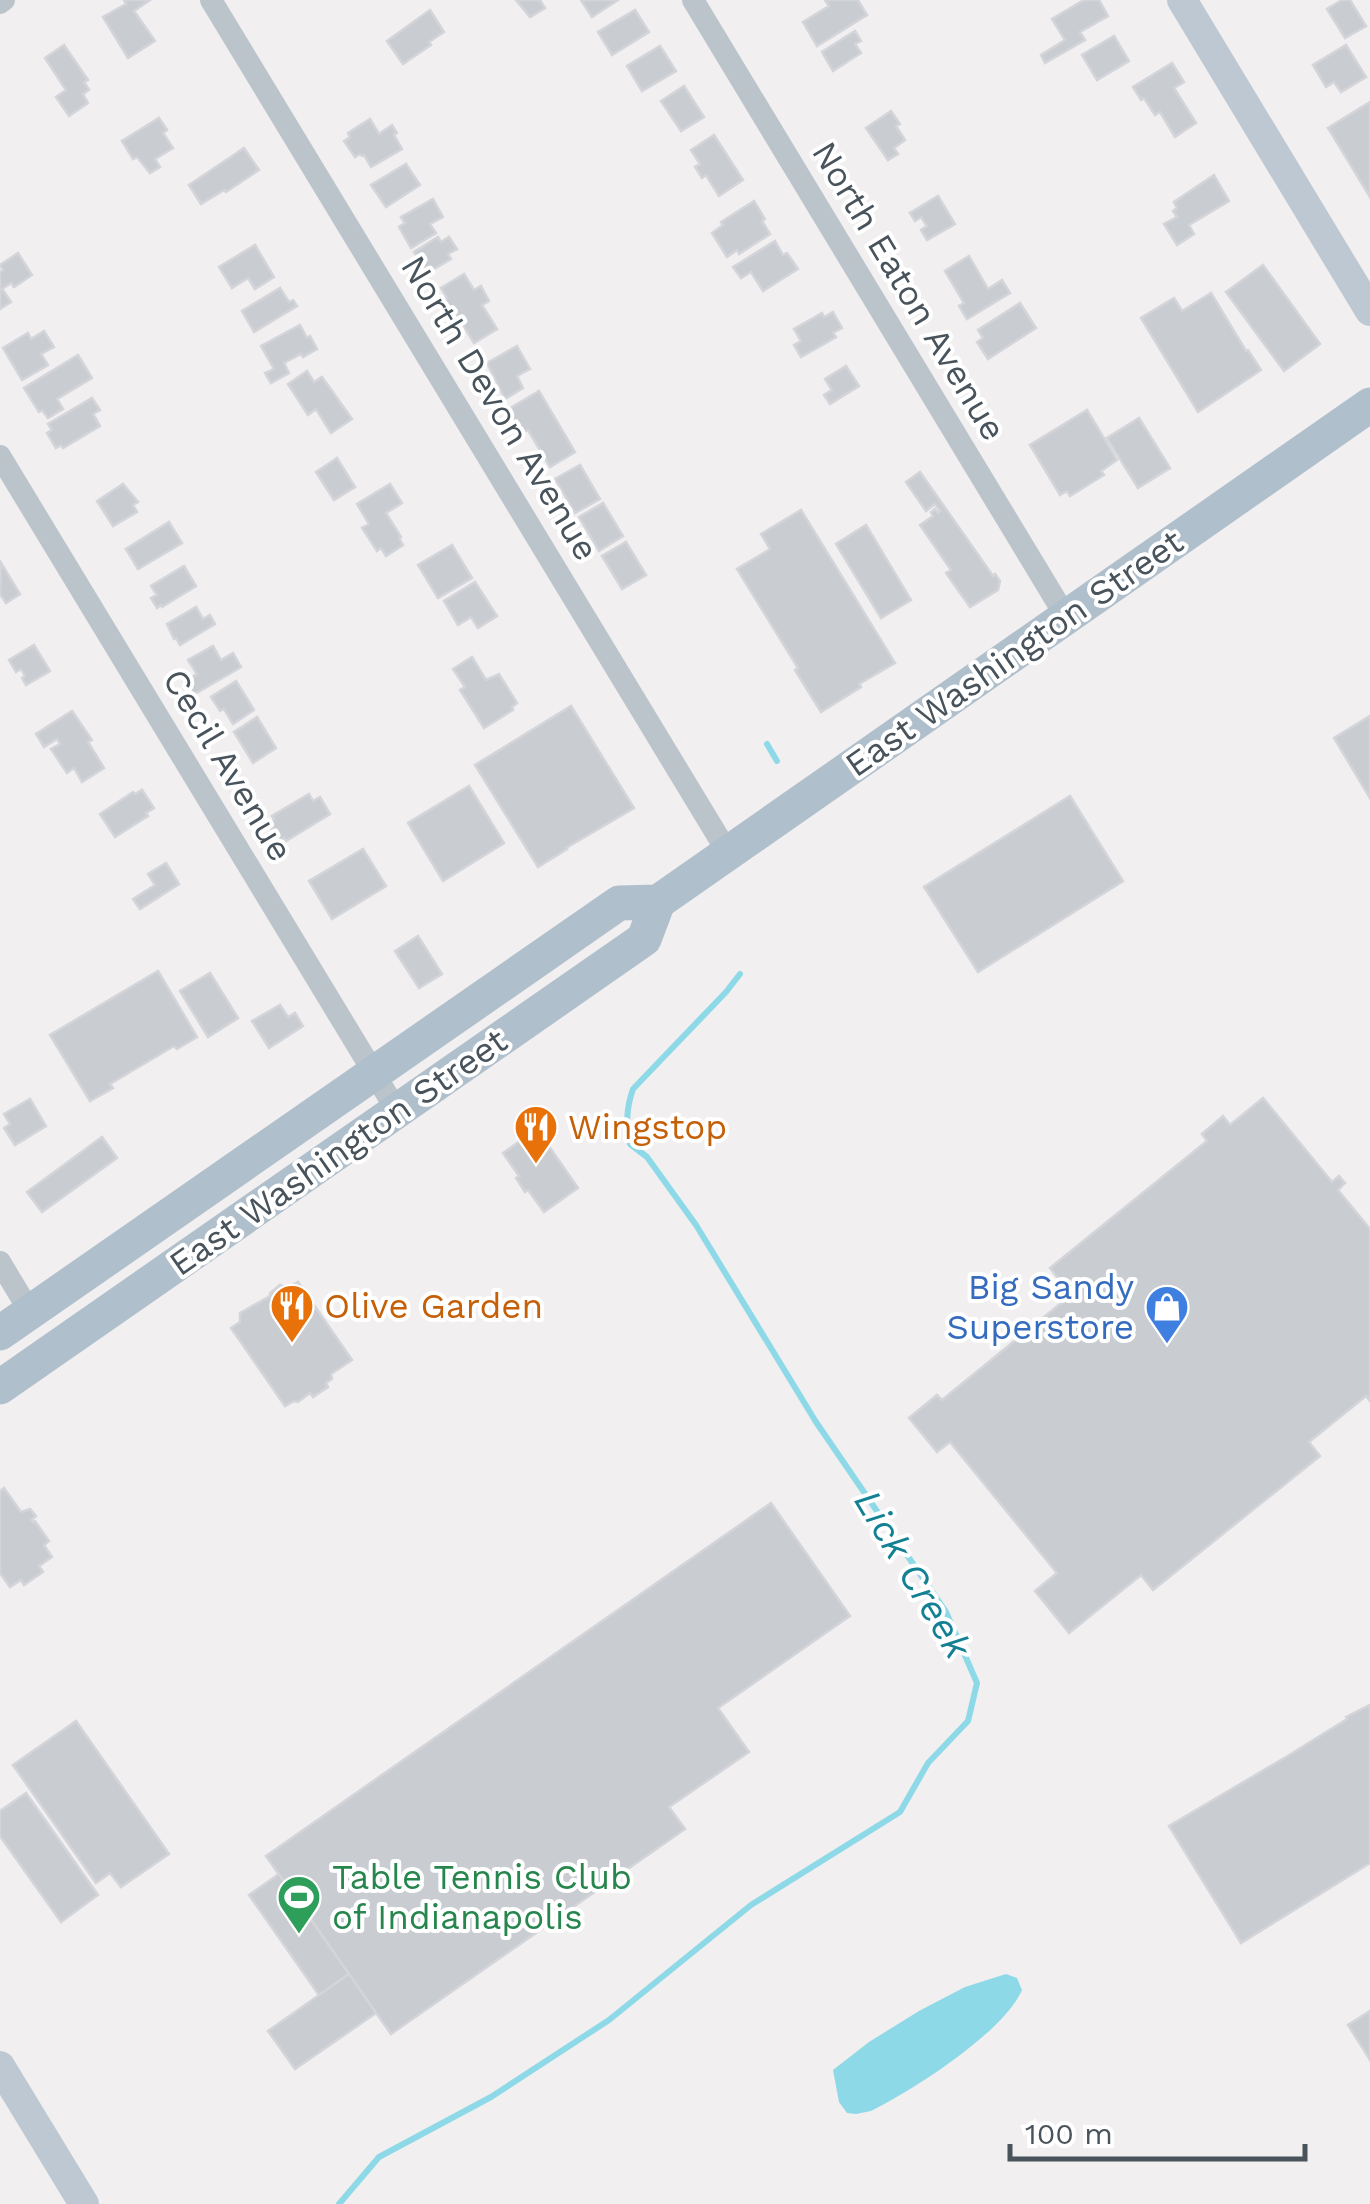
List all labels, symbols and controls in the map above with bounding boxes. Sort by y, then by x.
street label: North Eaton Avenue [803,134,1015,448]
street label: North Devon Avenue [392,248,608,568]
street label: East Washington Street [837,520,1191,786]
street label: Cecil Avenue [154,661,302,869]
street label: East Washington Street [161,1019,515,1285]
restaurant icon: Wingstop [513,1104,559,1165]
place label: Wingstop [568,1106,727,1148]
place label: Big Sandy Superstore [946,1266,1134,1348]
restaurant icon: Olive Garden [269,1283,315,1344]
shop icon: Big Sandy Superstore [1144,1284,1190,1345]
place label: Olive Garden [324,1285,543,1327]
water label: Lick Creek [845,1482,981,1667]
place label: Table Tennis Club of Indianapolis [332,1856,632,1938]
sports icon: Table Tennis Club of Indianapolis [276,1874,322,1935]
scale bar [1010,2099,1305,2161]
text: 100 m [1025,2116,1113,2151]

